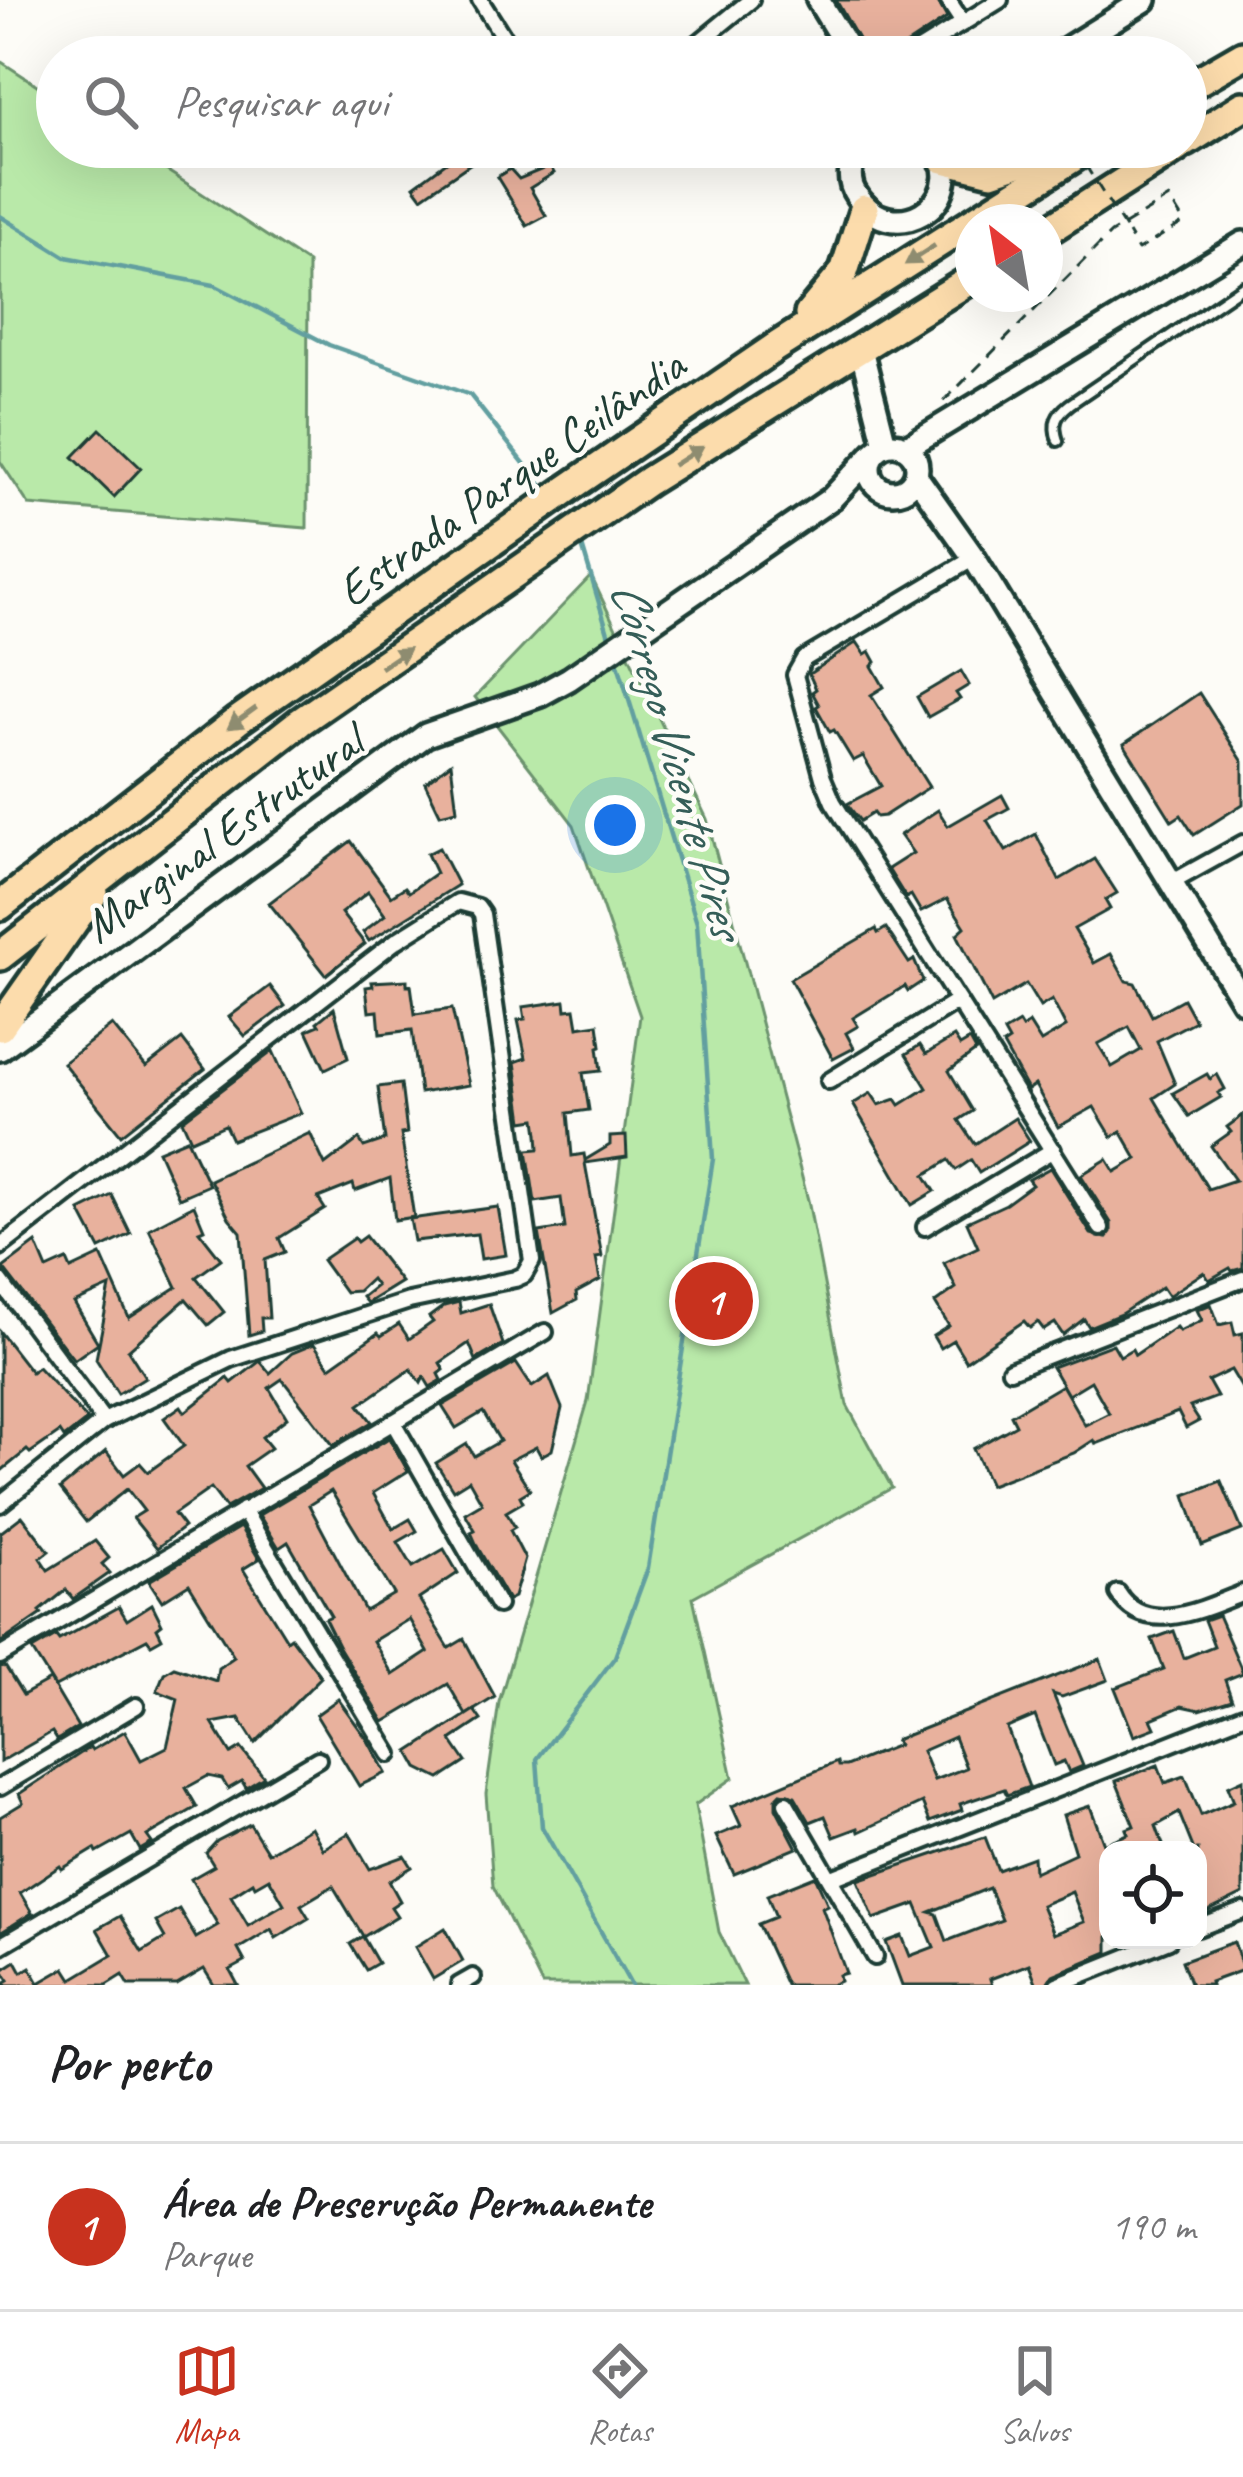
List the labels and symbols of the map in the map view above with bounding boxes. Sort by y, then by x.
north arrow [955,204,1063,312]
one-way arrow [904,243,937,265]
street label: Estrada Parque Ceilândia [325,334,698,620]
one-way arrow [671,446,705,467]
water label: Córrego Vicente Pires [597,573,762,952]
one-way arrow [378,647,411,670]
one-way arrow [226,706,258,730]
street label: Marginal Estrutural [71,708,381,955]
your location [585,795,645,855]
pin: 1 [675,1256,753,1346]

